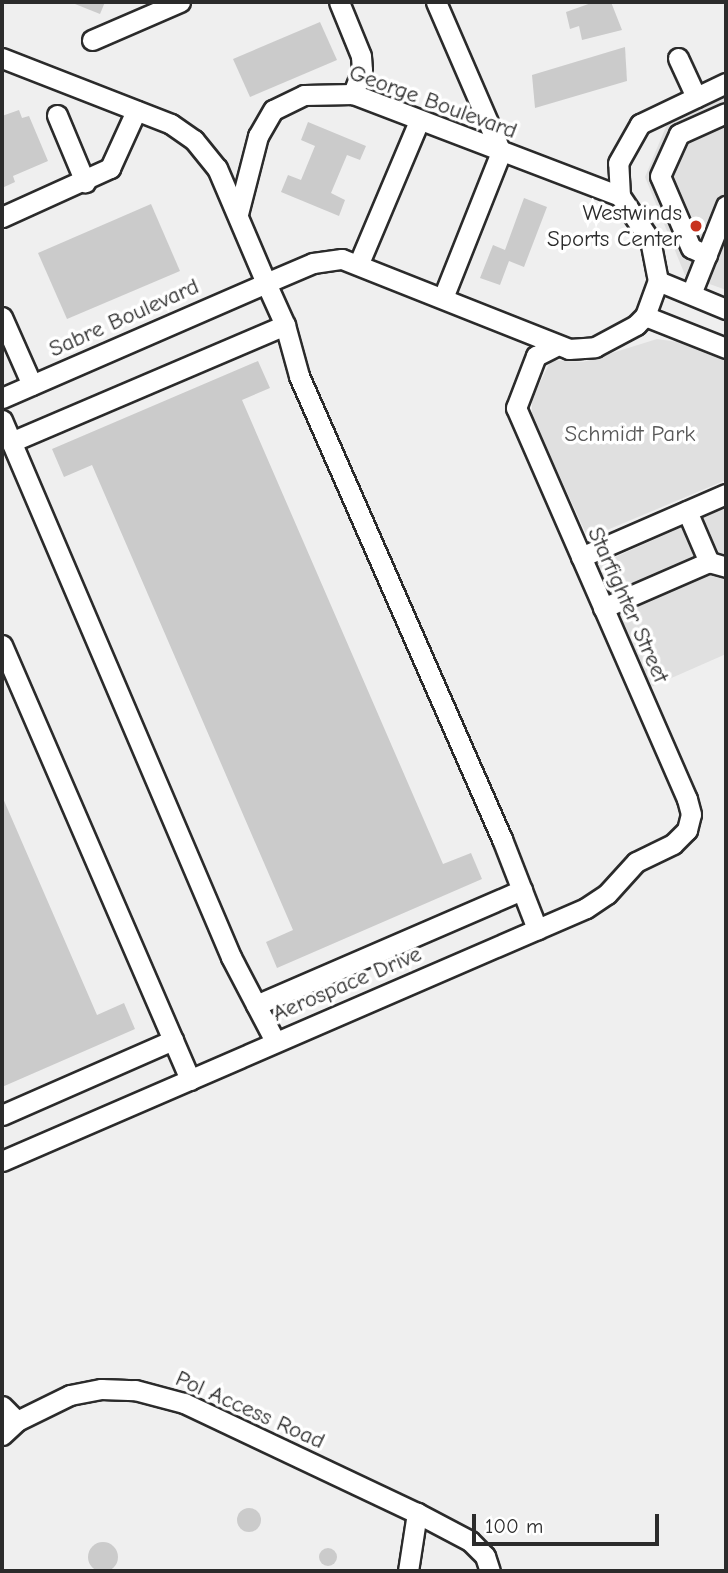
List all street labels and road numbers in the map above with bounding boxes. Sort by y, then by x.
street label: George Boulevard [345,59,521,145]
street label: Sabre Boulevard [45,273,203,363]
street label: Starfighter Street [581,523,675,687]
street label: Aerospace Drive [268,940,426,1028]
street label: Pol Access Road [171,1365,329,1455]

